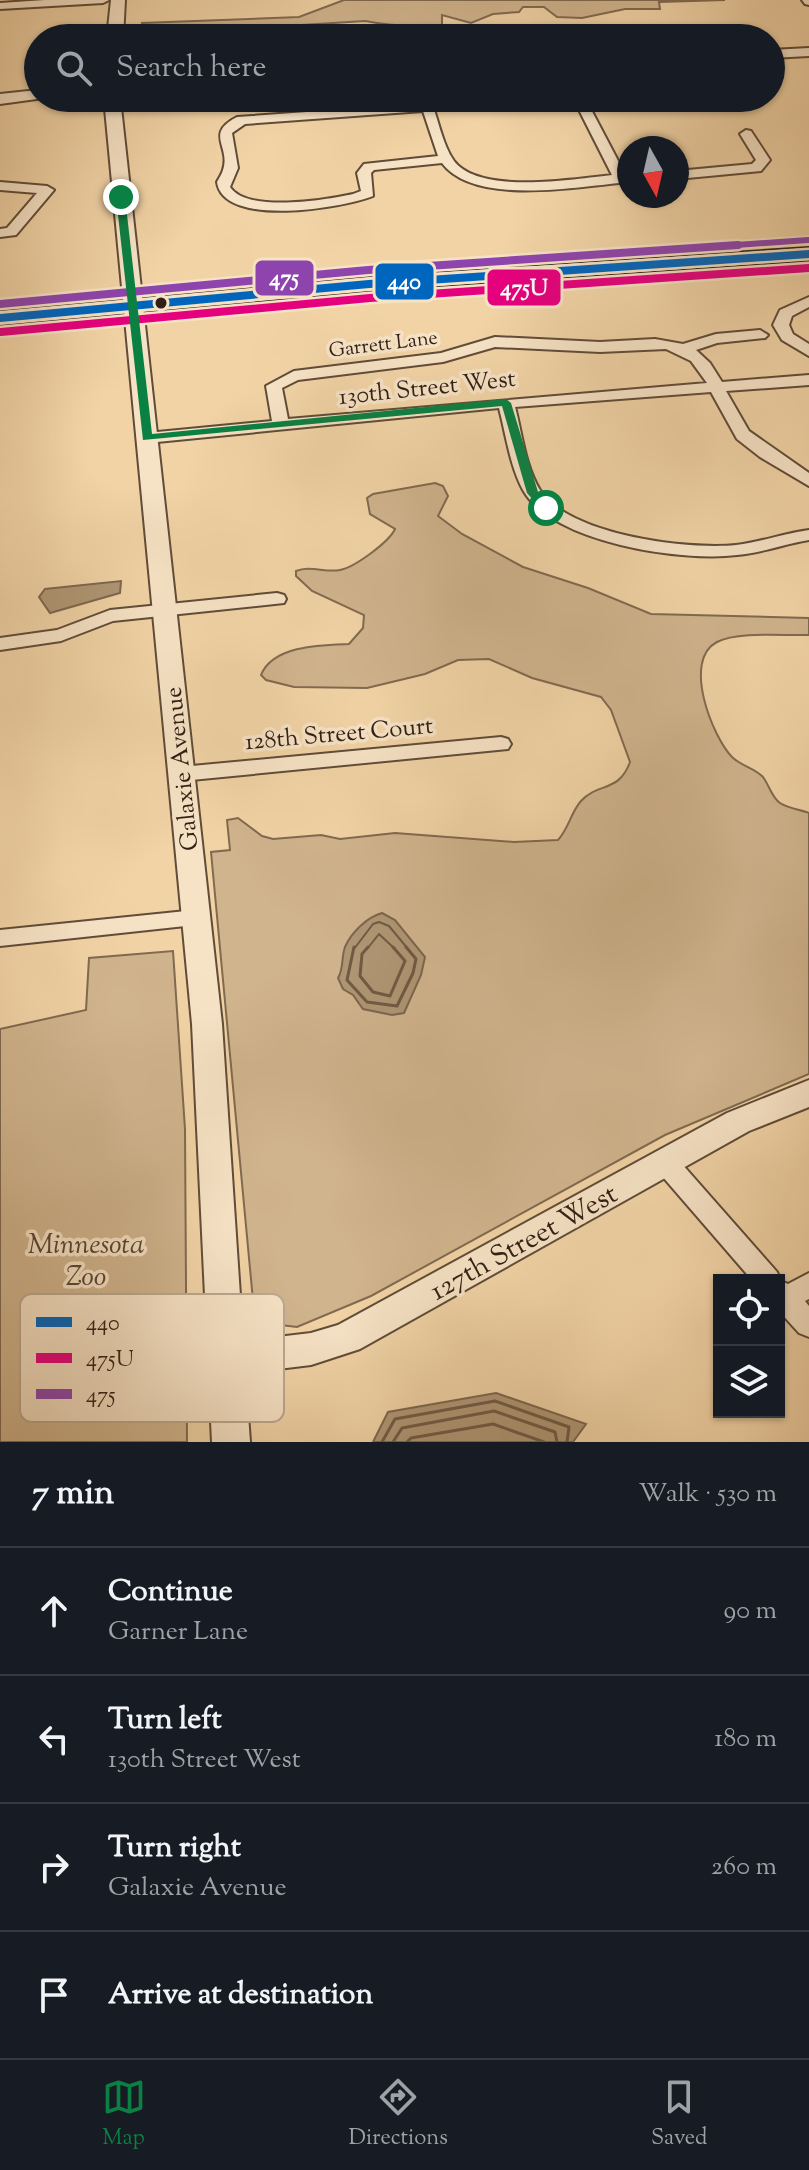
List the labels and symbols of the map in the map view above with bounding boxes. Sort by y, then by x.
north arrow [617,136,689,208]
route end [103,179,139,215]
line badge: 475 [254,259,315,297]
line badge: 440 [374,262,435,301]
text: 475 [268,264,299,296]
text: 440 [386,268,421,300]
line badge: 475U [486,268,562,307]
text: 475U [499,274,548,306]
unlabelled marker [153,295,169,311]
street label: Garrett Lane [327,324,440,367]
street label: 130th Street West [337,363,517,415]
route start [528,490,564,526]
street label: Galaxie Avenue [157,685,209,853]
street label: 128th Street Court [244,710,435,760]
street label: 127th Street West [423,1175,626,1312]
park label: Minnesota Zoo [28,1226,144,1298]
legend [20,1294,284,1422]
text: 440 [86,1309,120,1341]
text: 475U [86,1345,134,1377]
text: 475 [86,1381,116,1413]

